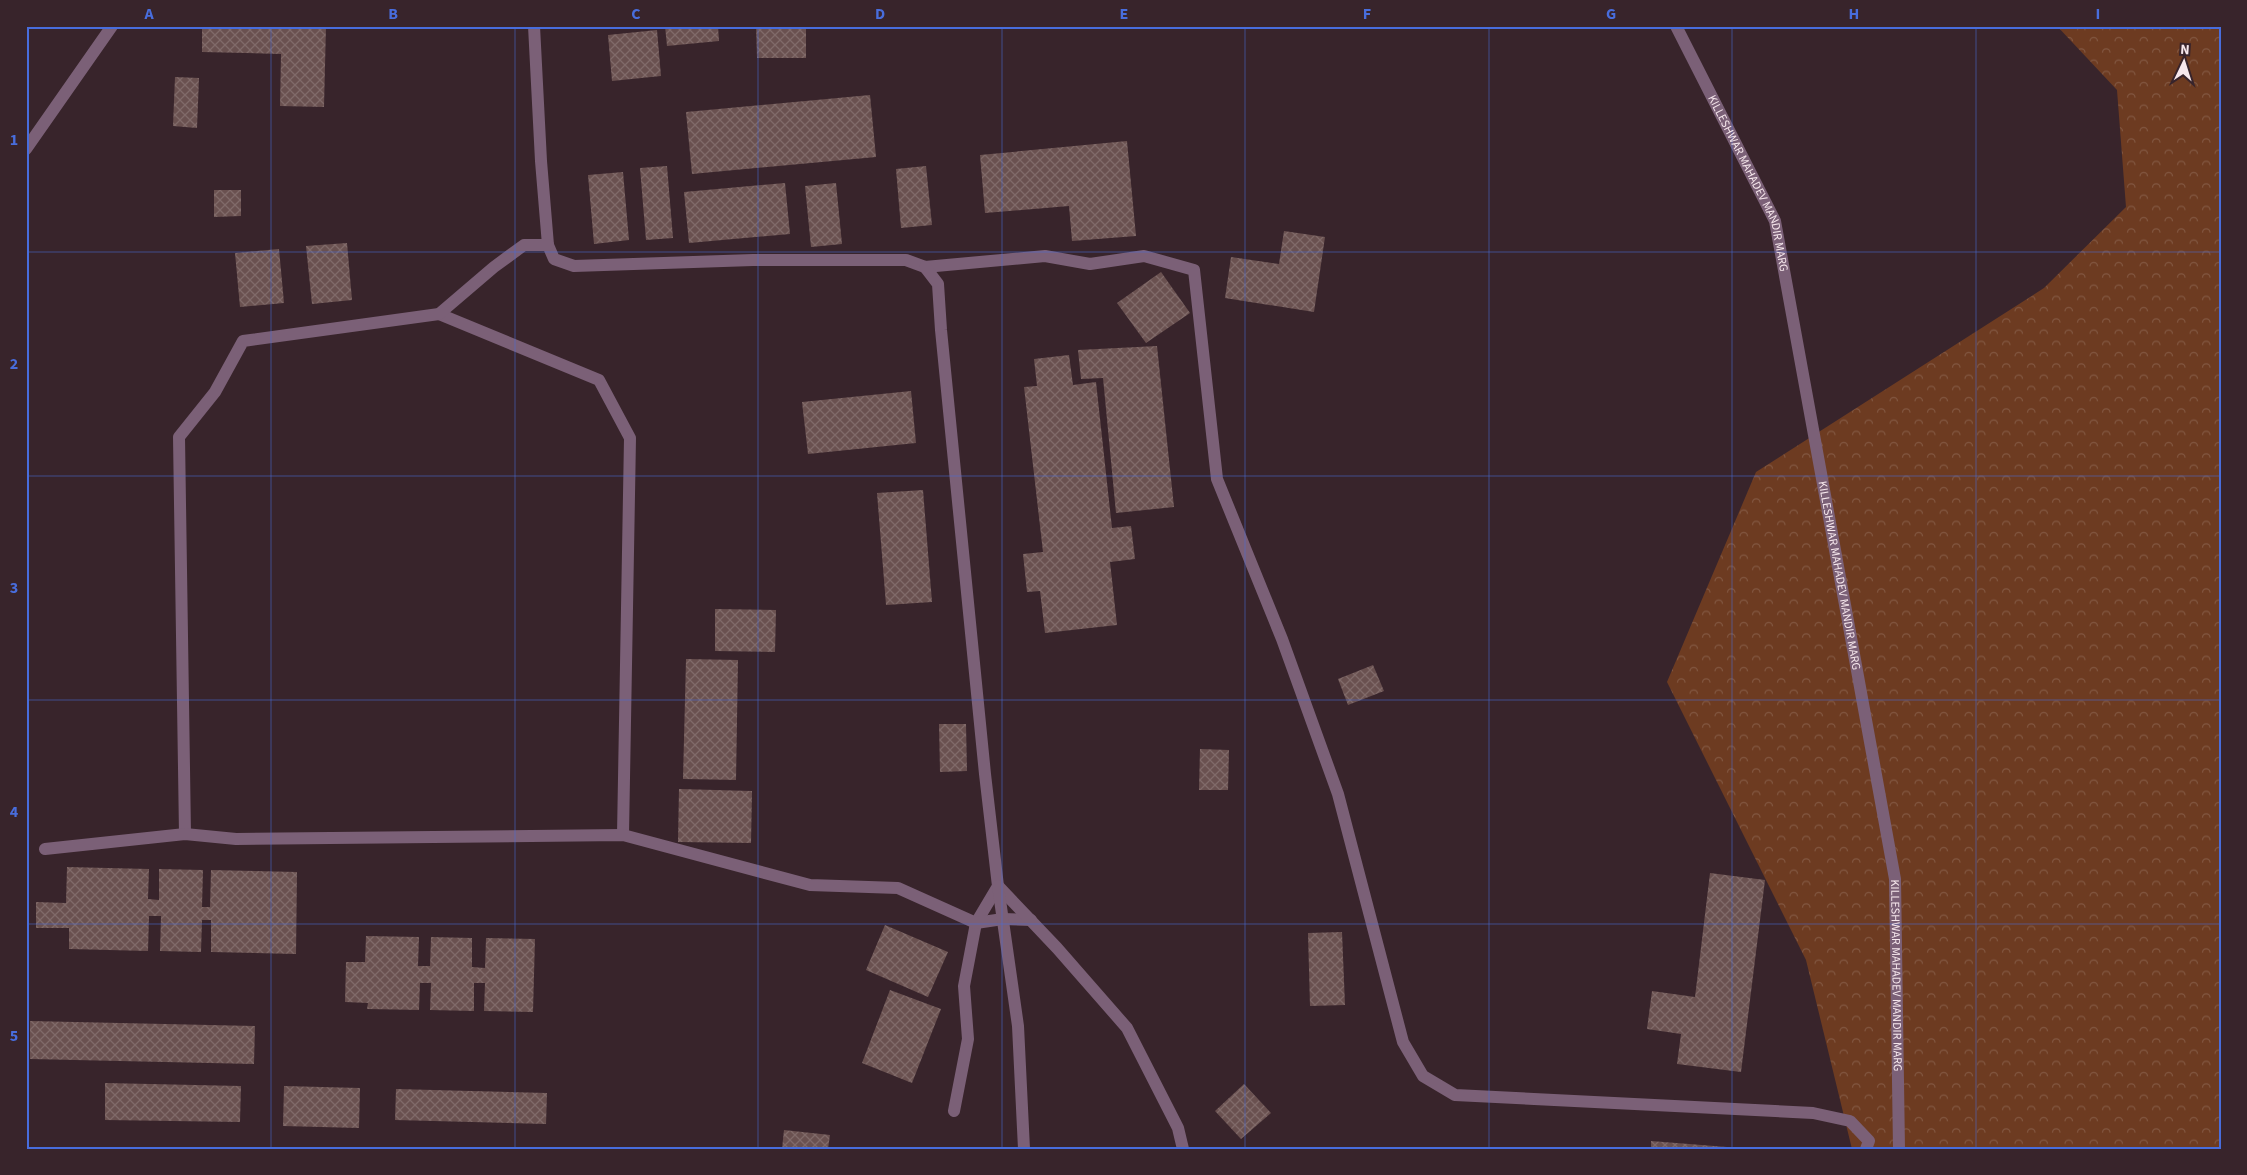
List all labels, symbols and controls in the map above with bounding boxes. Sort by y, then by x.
text: A [143,3,154,25]
text: B [388,3,398,25]
text: C [631,3,641,25]
text: D [875,3,885,25]
text: E [1120,3,1128,25]
text: F [1363,3,1371,25]
text: G [1606,3,1616,25]
text: H [1849,3,1859,25]
text: I [2096,3,2100,25]
north arrow [2160,38,2210,88]
text: N [2179,40,2190,60]
street label: KILLESHWAR MAHADEV MANDIR MARG [1704,92,1793,273]
text: 1 [10,129,18,151]
text: 2 [10,353,18,375]
street label: KILLESHWAR MAHADEV MANDIR MARG [1814,480,1865,671]
text: 3 [10,577,18,599]
text: 4 [10,801,19,823]
street label: KILLESHWAR MAHADEV MANDIR MARG [1887,879,1906,1071]
text: 5 [10,1025,18,1047]

